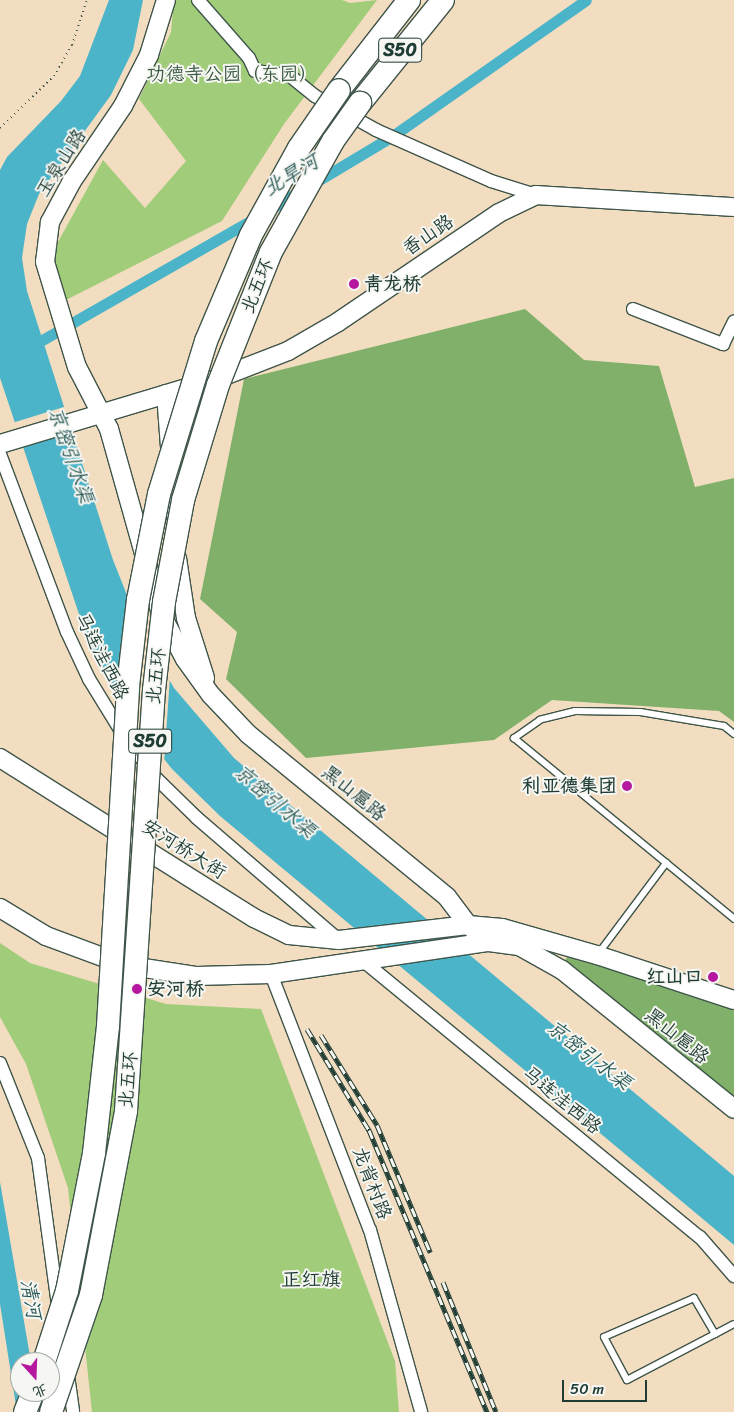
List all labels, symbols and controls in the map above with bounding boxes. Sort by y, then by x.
road number: S50 [378,34,422,66]
park label: 功德寺公园（东园） [147,63,317,85]
street label: 玉泉山路 [31,125,91,201]
water label: 北旱河 [259,149,323,201]
street label: 香山路 [398,210,458,260]
street label: 北五环 [236,255,278,317]
place label: 青龙桥 [364,273,421,295]
marker: 青龙桥 [348,278,360,290]
water label: 京密引水渠 [43,404,99,506]
street label: 马连洼西路 [70,609,134,703]
street label: 北五环 [142,646,170,706]
road number: S50 [128,726,172,756]
water label: 京密引水渠 [229,759,321,843]
street label: 黑山扈路 [317,760,391,826]
place label: 利亚德集团 [522,775,617,797]
marker: 利亚德集团 [621,780,633,792]
street label: 安河桥大街 [138,814,230,884]
place label: 红山口 [646,966,703,988]
marker: 红山口 [707,971,719,983]
place label: 安河桥 [147,978,204,1000]
marker: 安河桥 [131,983,143,995]
street label: 黑山扈路 [640,1003,714,1069]
water label: 京密引水渠 [542,1015,636,1095]
street label: 北五环 [114,1051,142,1109]
street label: 马连洼西路 [518,1061,606,1139]
street label: 龙背村路 [348,1143,396,1223]
district label: 正红旗 [281,1267,341,1291]
water label: 清河 [15,1277,47,1321]
north arrow [10,1352,60,1402]
scale bar [564,1370,649,1402]
text: 北 [29,1376,51,1405]
text: 50 m [570,1376,604,1402]

